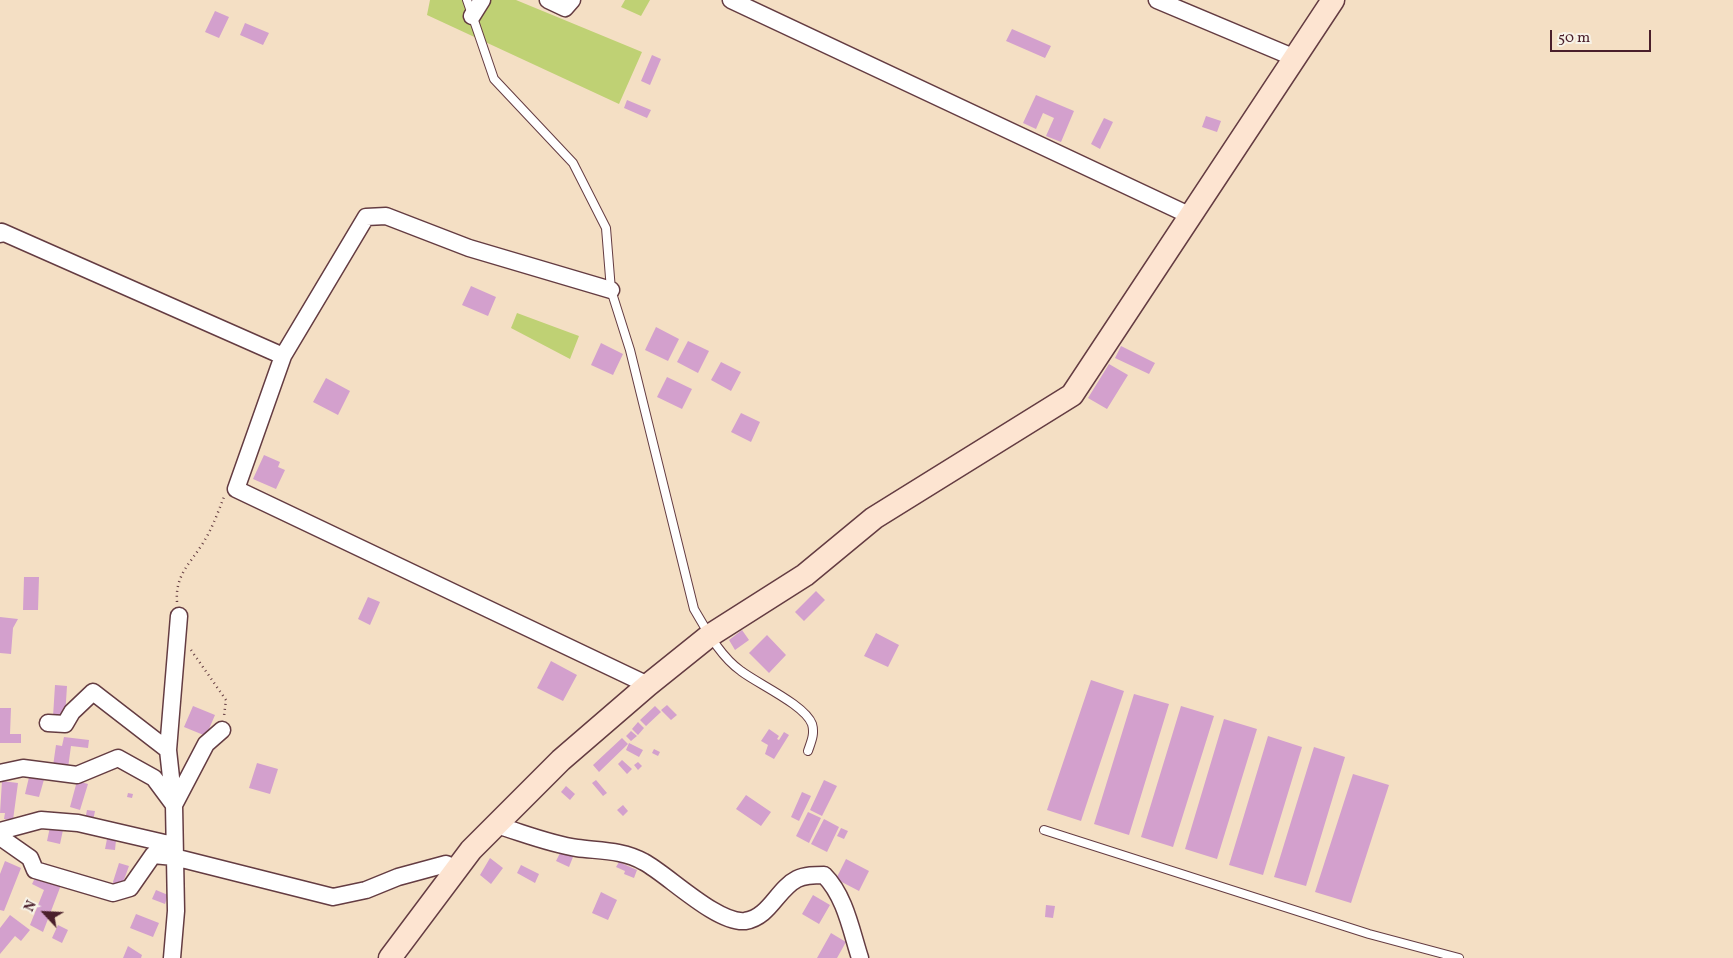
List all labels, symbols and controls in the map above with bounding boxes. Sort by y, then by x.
scale bar [1553,20,1654,52]
text: 50 m [1558,28,1590,49]
north arrow [20,888,70,938]
text: N [20,898,42,915]

